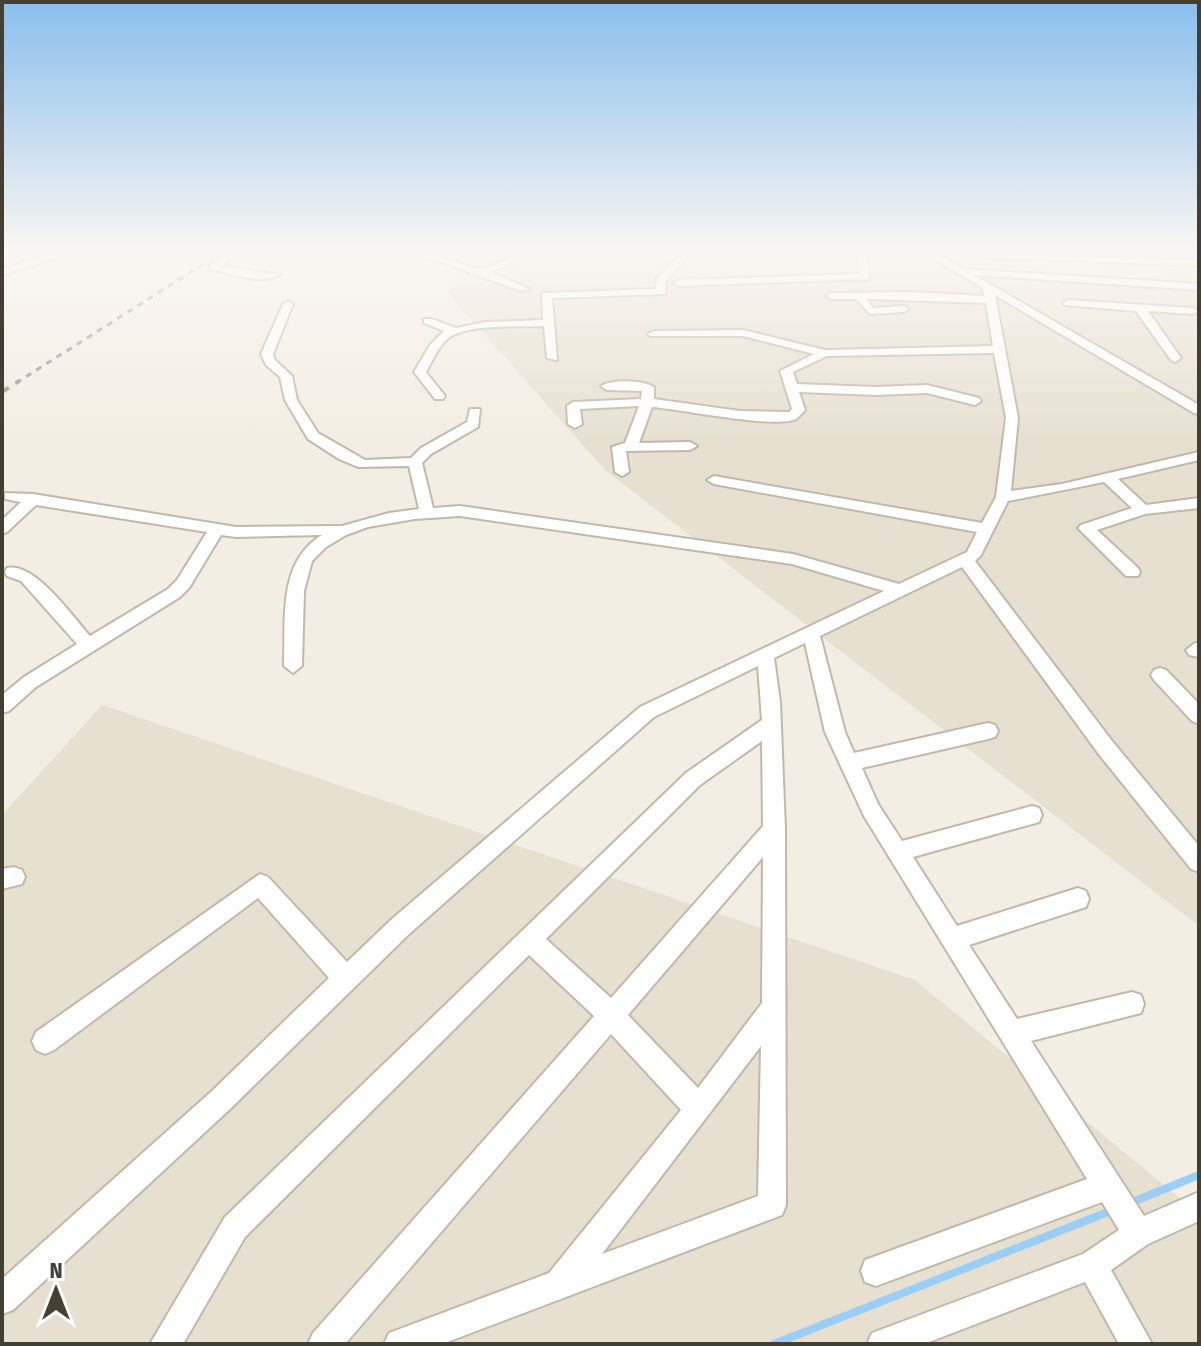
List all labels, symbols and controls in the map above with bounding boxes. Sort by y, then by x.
north arrow [16,1250,96,1330]
text: N [49,1257,63,1284]

